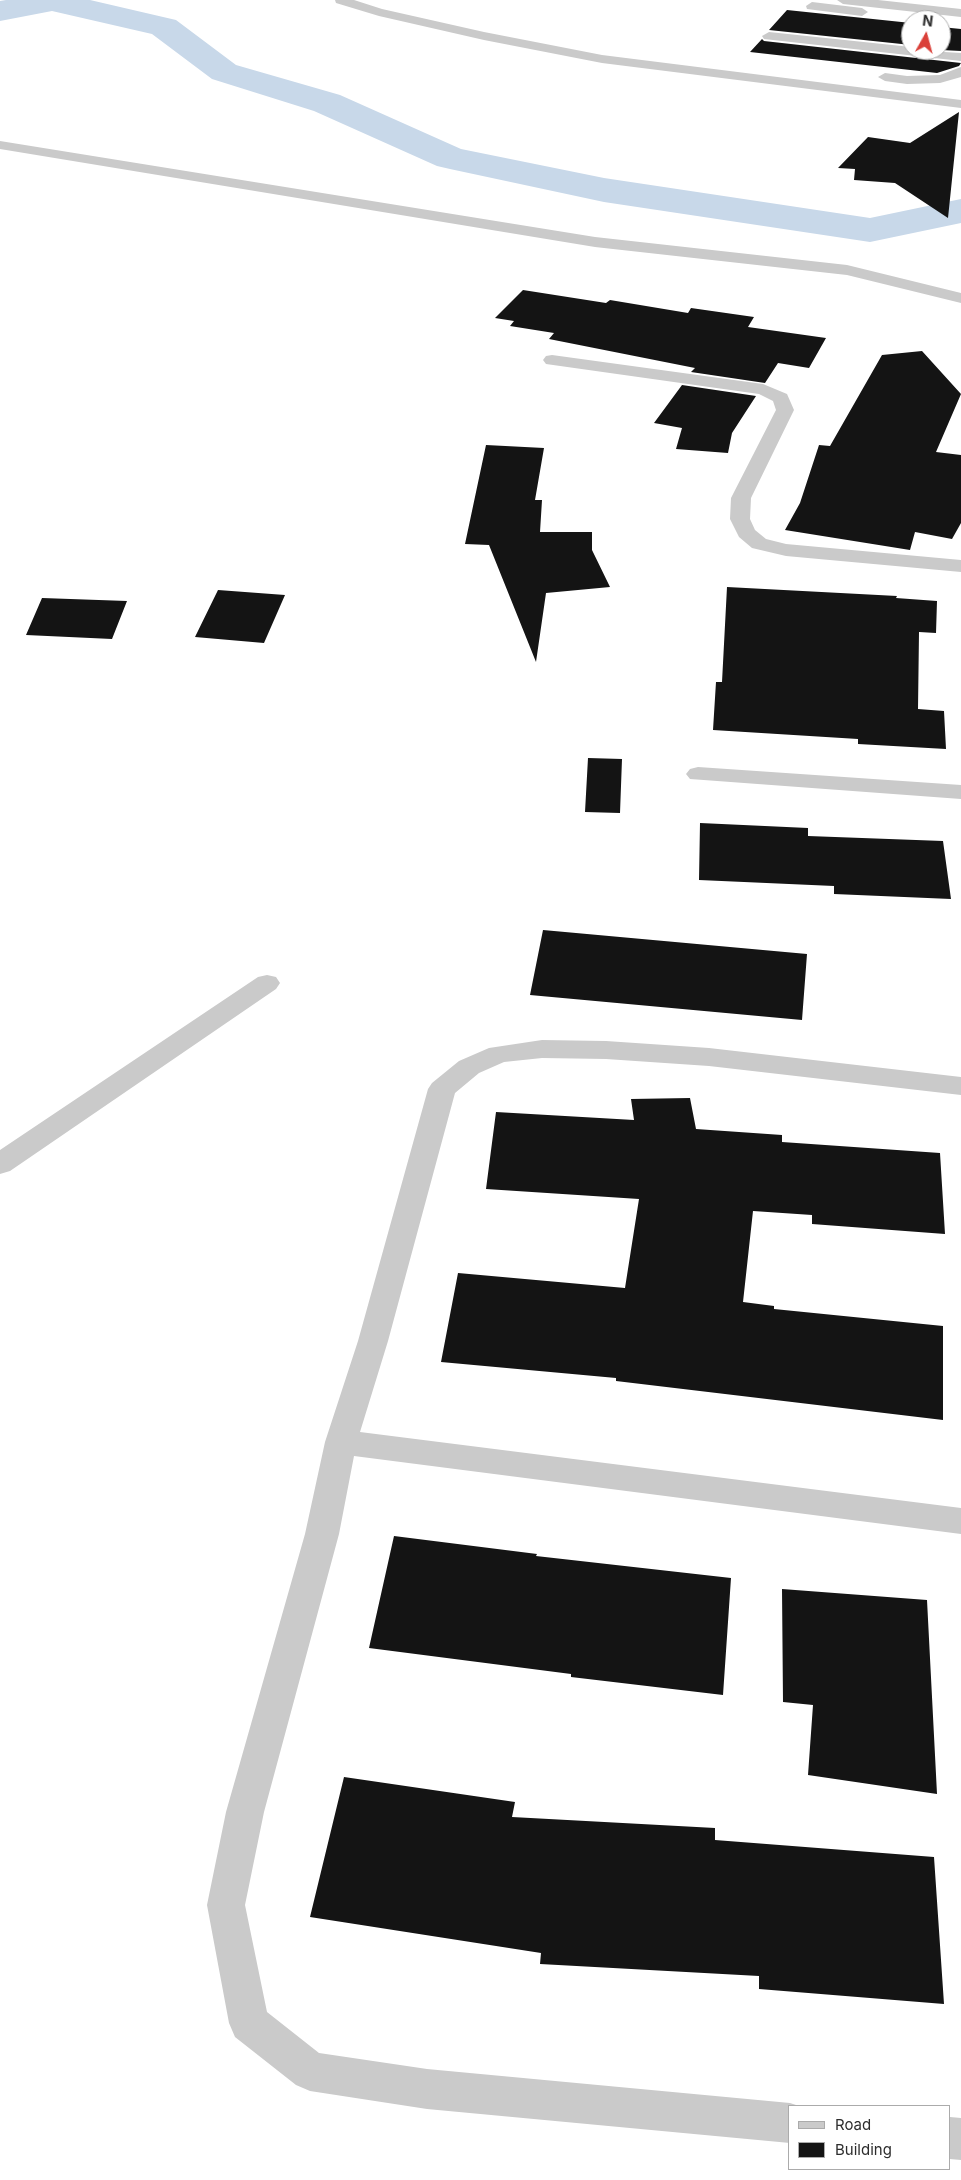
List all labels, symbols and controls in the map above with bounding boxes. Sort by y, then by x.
north arrow [901,10,951,60]
text: N [921,12,934,30]
legend [788,2105,951,2170]
text: Road [835,2115,871,2134]
text: Building [835,2140,892,2159]

